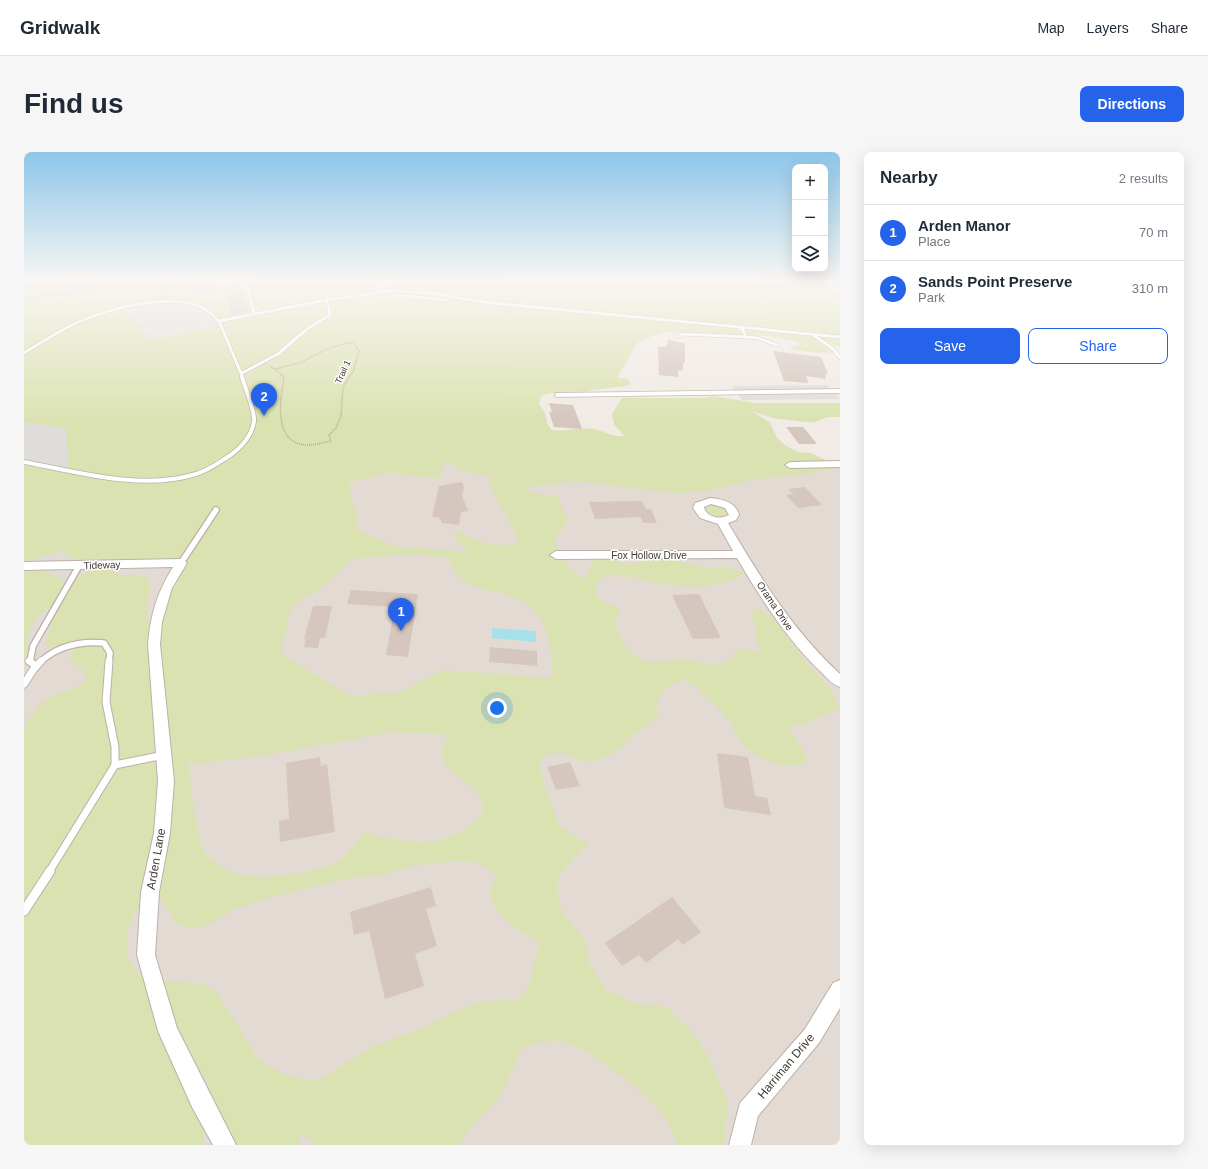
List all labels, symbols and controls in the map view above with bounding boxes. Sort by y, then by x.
text: Gridwalk [20,17,100,38]
text: Map [1037,20,1065,36]
text: Layers [1087,20,1129,36]
text: Share [1151,20,1188,36]
button: Directions [1080,86,1184,122]
text: Find us [24,88,124,119]
map controls [792,164,828,272]
button: + [792,164,828,200]
text: Nearby [880,168,938,187]
text: 2 results [1119,171,1168,186]
button: − [792,200,828,236]
text: Arden Manor [918,217,1011,234]
text: 1 [889,225,897,240]
text: 70 m [1139,225,1168,240]
text: Place [918,234,951,249]
button: layers [792,236,828,272]
text: Sands Point Preserve [918,273,1072,290]
text: 2 [889,281,897,296]
text: 310 m [1132,281,1168,296]
text: Park [918,290,945,305]
button: Save [880,328,1020,364]
button: Share [1028,328,1168,364]
street label: Trail 1 [333,359,353,385]
pin: 2 [251,383,277,416]
street label: Fox Hollow Drive [611,550,687,561]
street label: Tideway [83,559,121,571]
street label: Orama Drive [755,579,796,633]
pin: 1 [388,598,414,631]
your location [487,698,507,718]
street label: Arden Lane [144,827,168,891]
street label: Harriman Drive [755,1030,817,1101]

